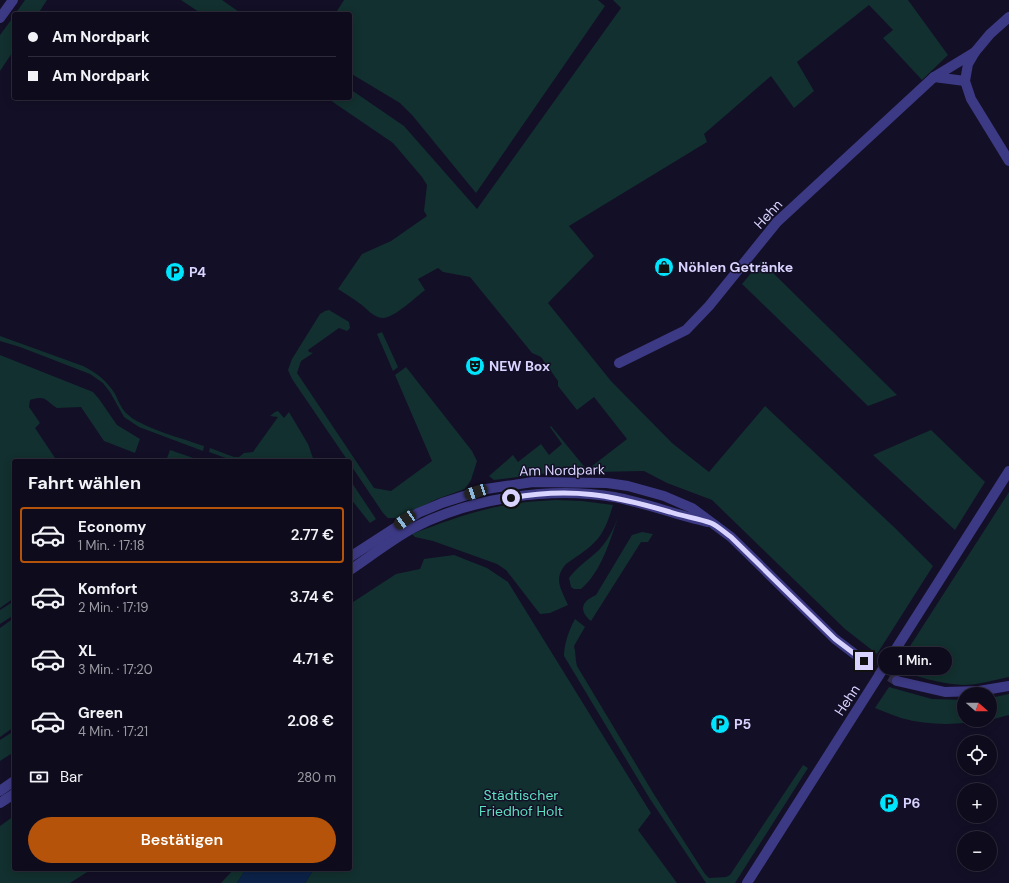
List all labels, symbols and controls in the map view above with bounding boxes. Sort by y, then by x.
text: Am Nordpark [52,27,150,47]
text: Am Nordpark [52,66,150,86]
street label: Hehn [750,196,786,232]
shop icon: Nöhlen Getränke [653,256,675,278]
place label: Nöhlen Getränke [678,258,793,276]
parking icon: P4 [164,261,186,283]
place label: P4 [189,263,206,281]
theatre icon: NEW Box [464,355,486,377]
place label: NEW Box [489,357,550,375]
street label: Am Nordpark [519,460,605,480]
text: Fahrt wählen [28,471,141,495]
car [463,483,489,501]
route start [502,489,520,507]
car [392,508,418,532]
icon: car [30,517,66,553]
text: Economy [78,517,146,537]
text: 2.77 € [291,525,334,545]
text: 1 Min. · 17:18 [78,537,145,554]
icon: car [30,579,66,615]
text: Komfort [78,579,137,599]
text: 3.74 € [290,587,334,607]
text: 2 Min. · 17:19 [78,599,148,616]
icon: car [30,641,66,677]
text: XL [78,641,96,661]
callout: 1 Min. [878,647,952,675]
text: 4.71 € [292,649,334,669]
route end [855,652,873,670]
text: 1 Min. [898,652,932,669]
text: 3 Min. · 17:20 [78,661,153,678]
street label: Hehn [830,681,864,719]
north arrow [957,687,997,727]
map controls [957,687,997,871]
icon: car [30,703,66,739]
text: Green [78,703,123,723]
text: 2.08 € [287,711,334,731]
parking icon: P5 [709,713,731,735]
place label: P5 [734,715,751,733]
text: 4 Min. · 17:21 [78,723,148,740]
button: locate [957,735,997,775]
icon: cash [28,766,50,788]
text: Bar [60,767,83,787]
text: 280 m [297,769,336,786]
button: + [957,783,997,823]
park label: Städtischer Friedhof Holt [479,786,563,820]
parking icon: P6 [878,792,900,814]
place label: P6 [903,794,921,812]
button: Bestätigen [28,817,336,863]
button: − [957,831,997,871]

